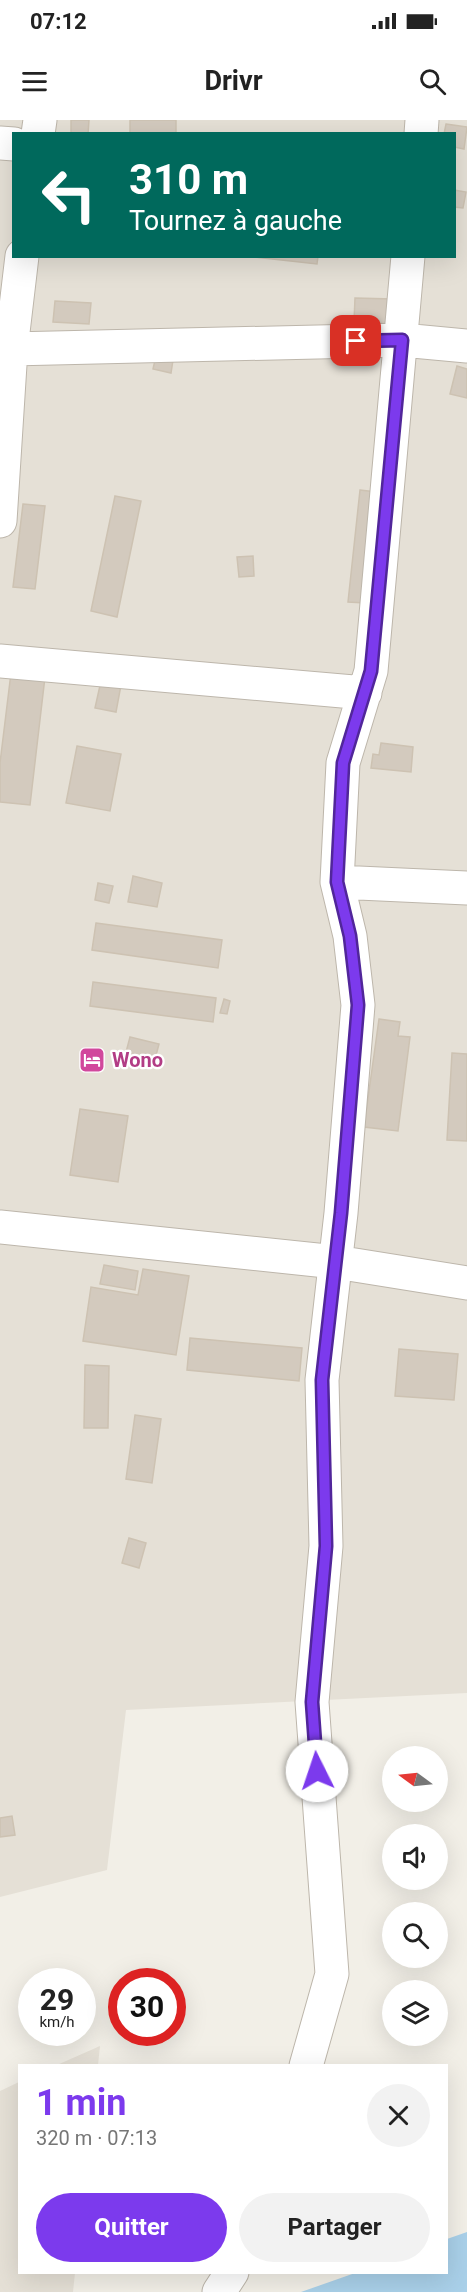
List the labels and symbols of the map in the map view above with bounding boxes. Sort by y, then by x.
pin [330,315,381,366]
hotel icon: Wono [77,1045,107,1075]
place label: Wono [112,1048,163,1072]
position arrow [285,1739,349,1803]
north arrow [382,1746,448,1812]
speed limit sign: 30 [108,1968,186,2046]

